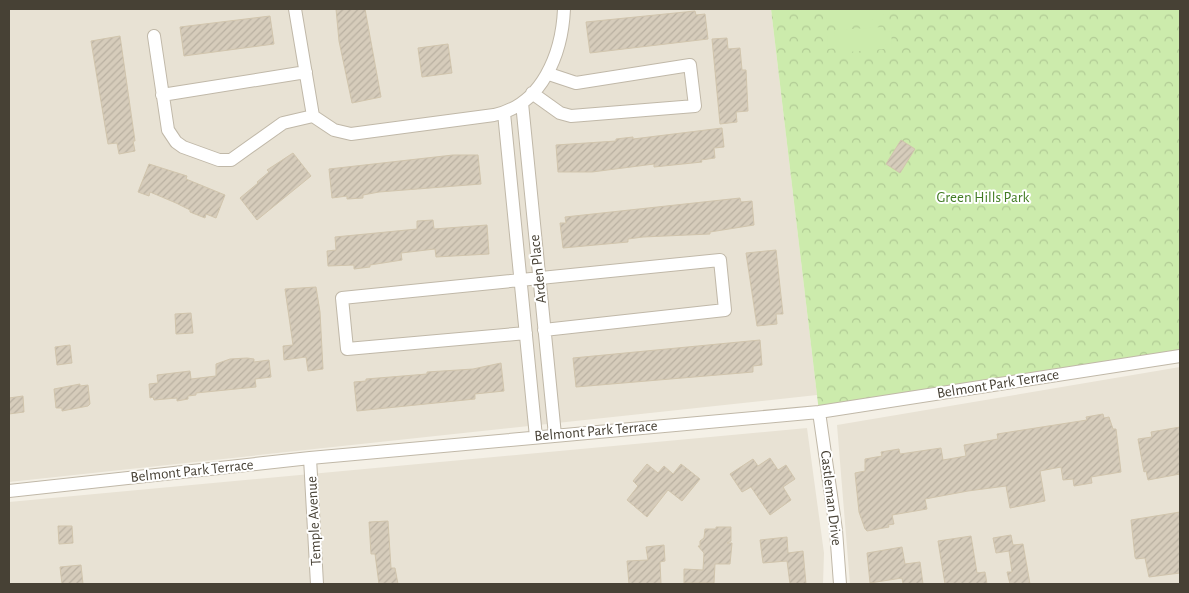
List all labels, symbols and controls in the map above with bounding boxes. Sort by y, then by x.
park label: Green Hills Park [937,190,1030,205]
street label: Arden Place [527,234,549,304]
street label: Belmont Park Terrace [936,367,1060,401]
street label: Belmont Park Terrace [534,418,658,444]
street label: Castleman Drive [818,449,844,547]
street label: Belmont Park Terrace [130,457,254,485]
street label: Temple Avenue [304,476,324,566]

